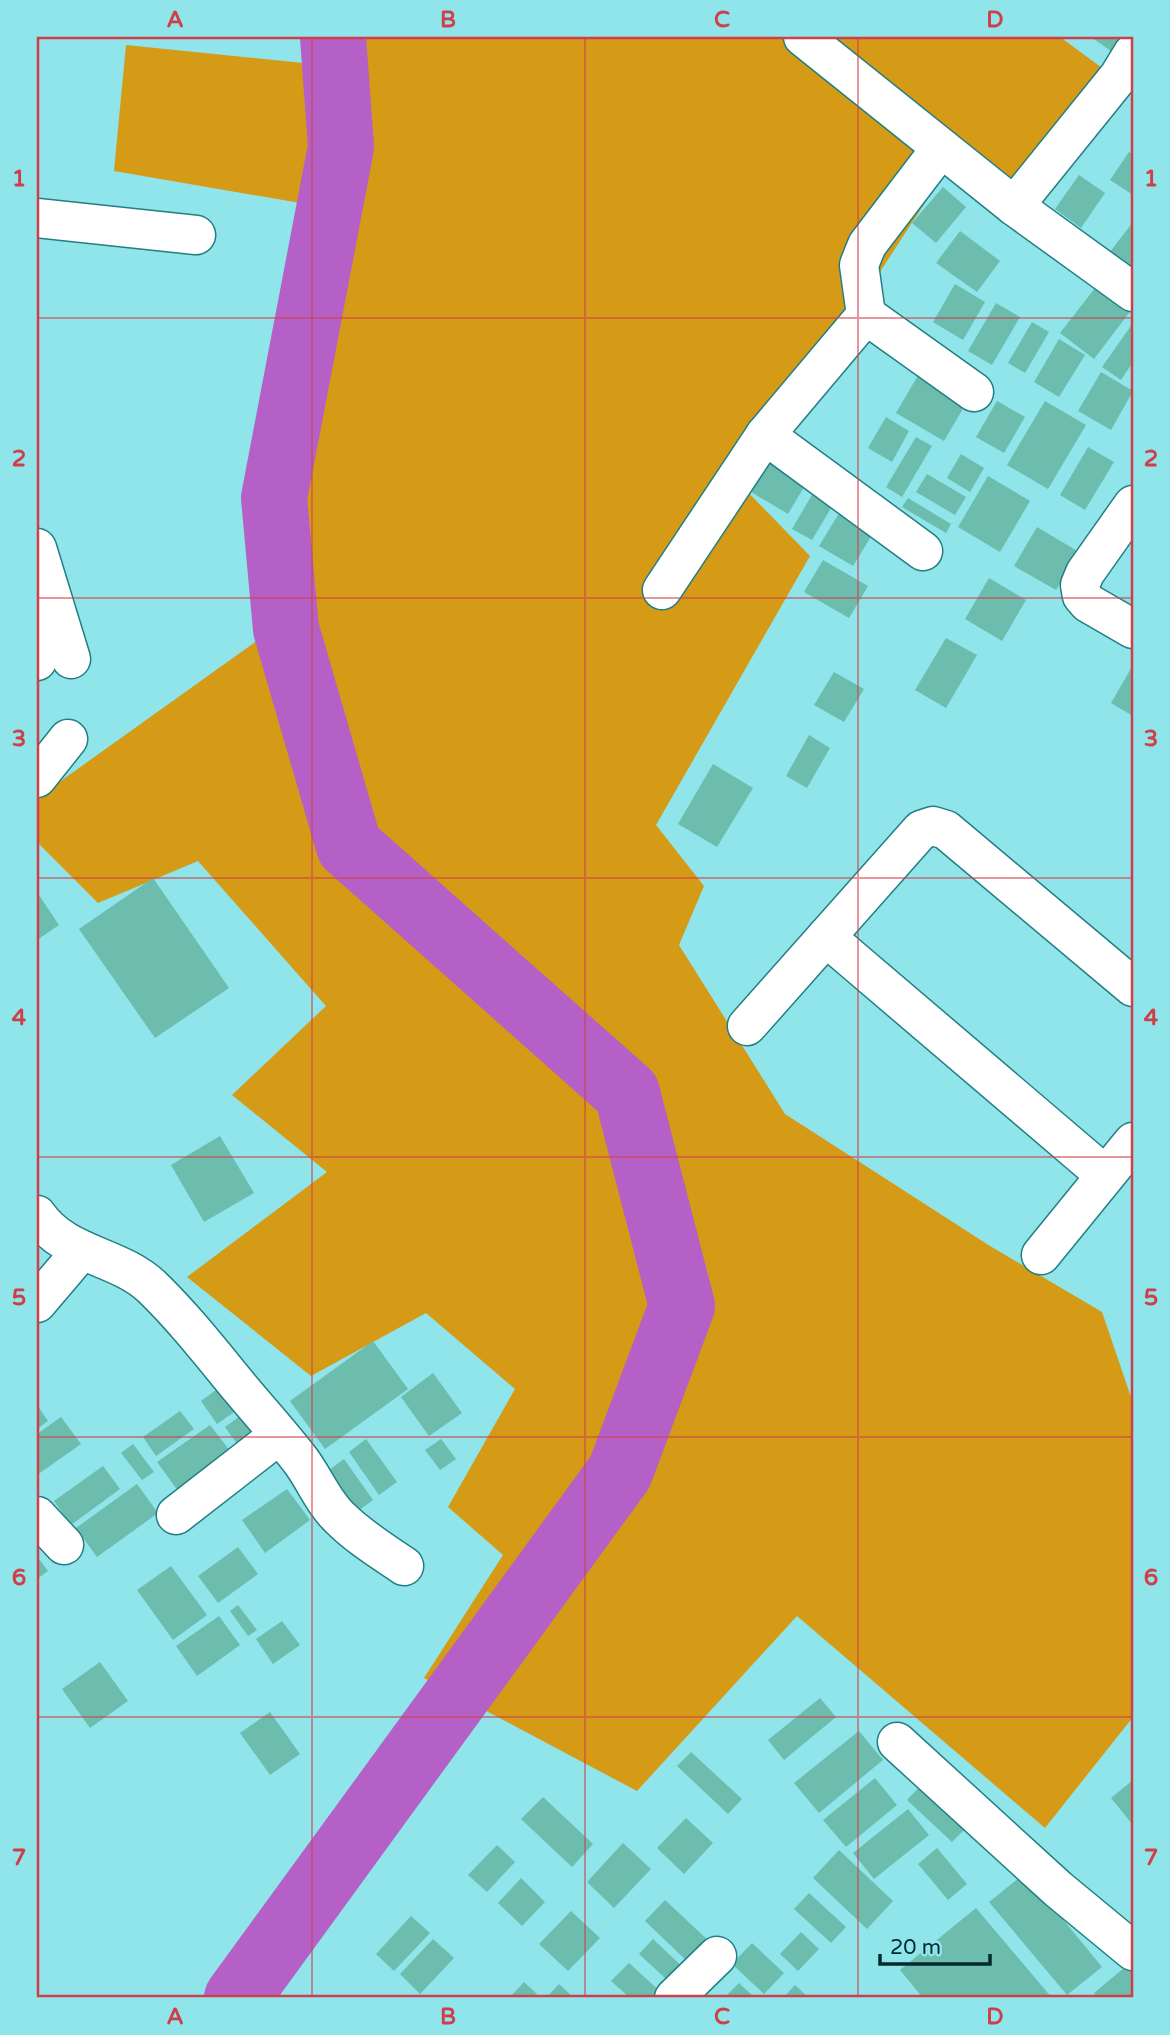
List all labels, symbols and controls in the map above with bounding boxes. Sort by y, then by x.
text: A [166,6,184,34]
text: B [440,6,456,34]
text: C [714,6,730,34]
text: D [986,6,1004,34]
text: 1 [12,165,26,193]
text: 1 [1144,165,1158,193]
text: 2 [12,445,26,473]
text: 2 [1144,445,1158,473]
text: 3 [12,725,26,753]
text: 3 [1144,725,1158,753]
text: 4 [12,1004,27,1032]
text: 4 [1144,1004,1159,1032]
text: 5 [12,1284,26,1312]
text: 5 [1144,1284,1158,1312]
text: 6 [12,1564,26,1592]
text: 6 [1144,1564,1158,1592]
text: 7 [12,1844,26,1872]
text: 7 [1144,1844,1158,1872]
scale bar [880,1923,990,1967]
text: 20 m [890,1935,941,1960]
text: A [166,2003,184,2031]
text: B [440,2003,456,2031]
text: C [714,2003,730,2031]
text: D [986,2003,1004,2031]

